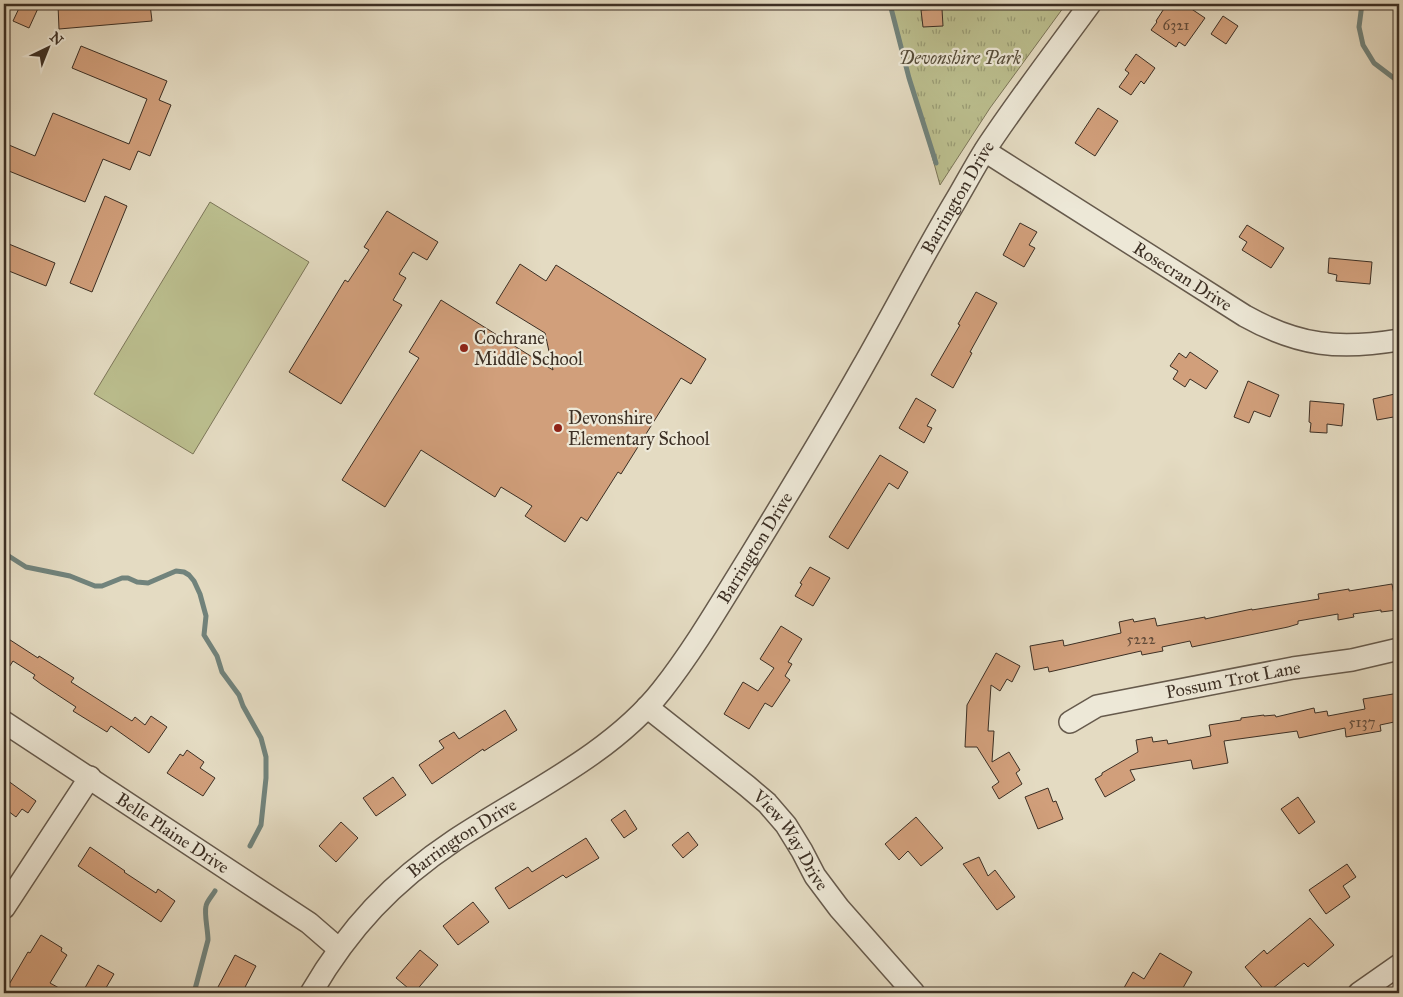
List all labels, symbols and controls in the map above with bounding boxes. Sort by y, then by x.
house number: 6321 [1162,16,1190,34]
north arrow [22,22,72,72]
text: N [46,29,67,49]
park label: Devonshire Park [899,47,1021,69]
street label: Barrington Drive [916,137,999,258]
street label: Rosecran Drive [1129,237,1236,316]
place label: Cochrane Middle School [474,327,583,370]
marker: Cochrane Middle School [458,342,470,354]
place label: Devonshire Elementary School [568,407,710,450]
marker: Devonshire Elementary School [552,422,564,434]
street label: Barrington Drive [712,488,797,608]
house number: 5222 [1126,630,1156,648]
street label: Possum Trot Lane [1164,656,1302,703]
house number: 5137 [1349,713,1375,731]
street label: View Way Drive [748,784,833,895]
street label: Belle Plaine Drive [112,788,233,878]
street label: Barrington Drive [403,794,521,882]

